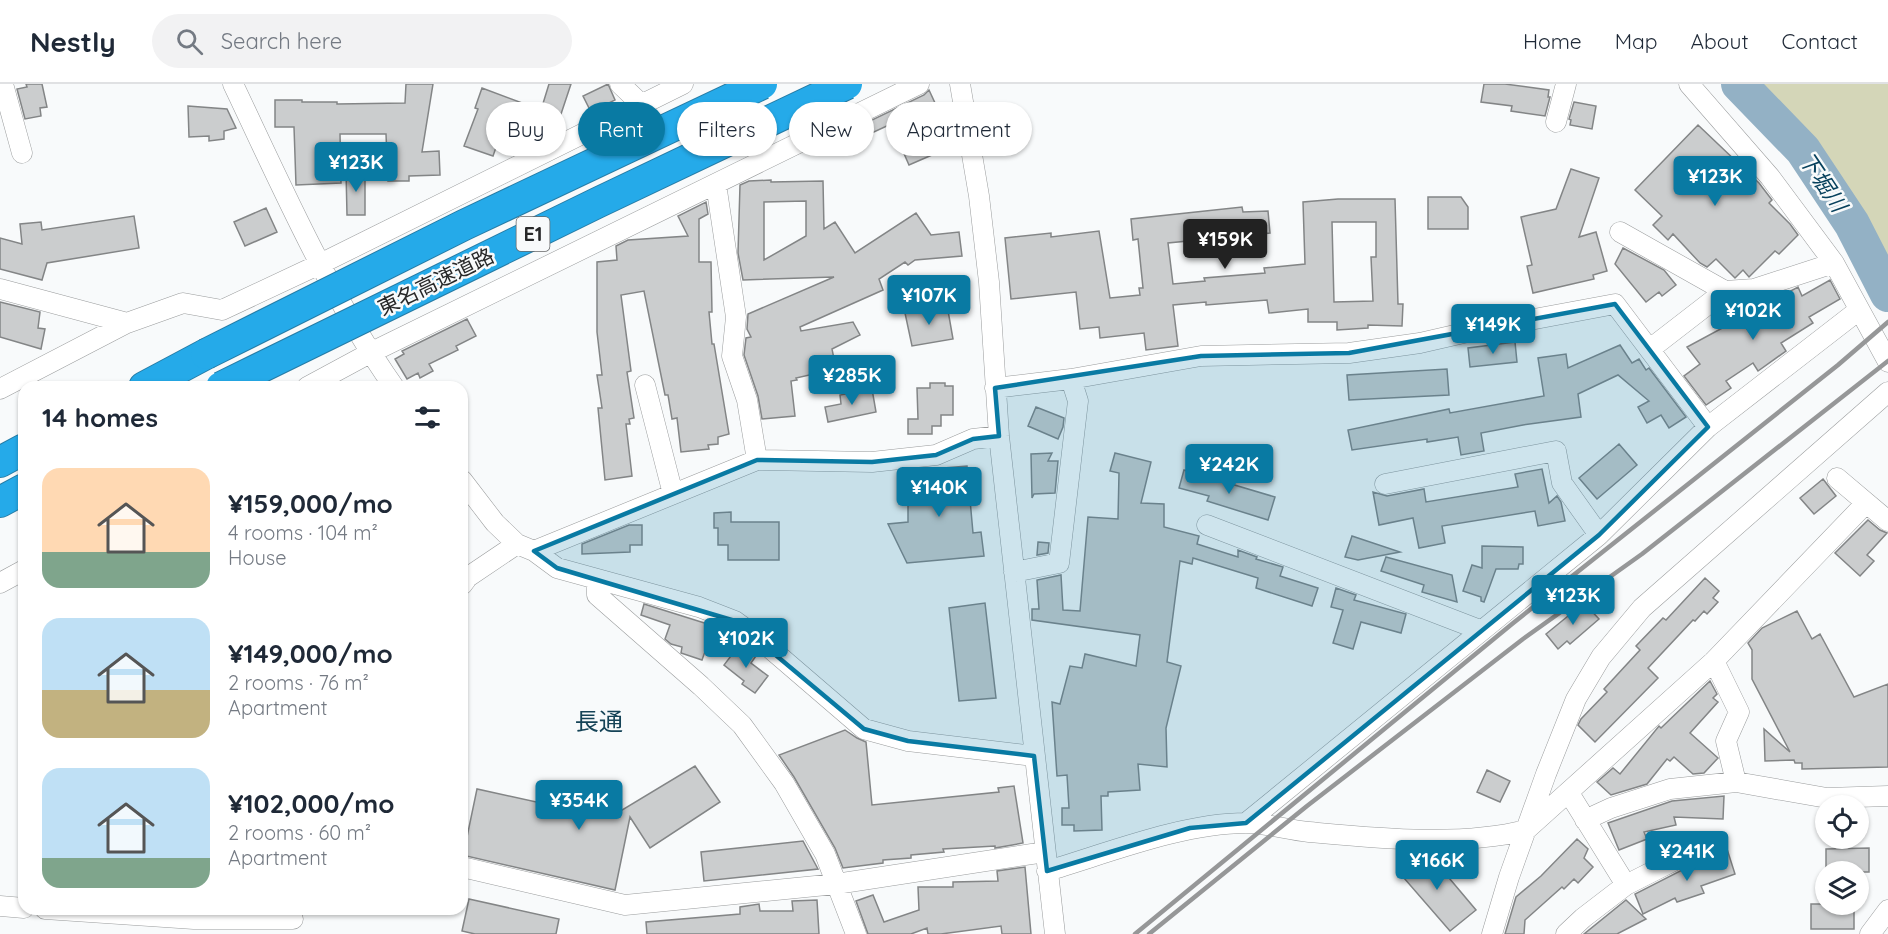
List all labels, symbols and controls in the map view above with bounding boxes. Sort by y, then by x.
search box [152,14,572,68]
text: Nestly [30,24,116,59]
icon: search [173,25,206,58]
text: Search here [221,27,342,55]
text: Home [1523,28,1582,54]
text: Map [1615,28,1658,54]
text: About [1691,28,1749,54]
text: Contact [1782,28,1858,54]
chip: Buy [486,102,566,156]
chip: Rent [578,102,665,156]
chip: Filters [677,102,777,156]
chip: New [789,102,874,156]
chip: Apartment [886,102,1032,156]
pin: ¥123K [314,142,398,193]
water label: 下堀川 [1793,147,1854,219]
text: ¥123K [329,149,383,174]
pin: ¥123K [1673,156,1757,207]
text: ¥123K [1688,163,1742,188]
road number: E1 [516,217,550,251]
pin: ¥159K [1183,219,1267,270]
text: ¥159K [1197,226,1253,251]
street label: 東名高速道路 [373,242,498,320]
pin: ¥107K [887,275,971,326]
text: ¥107K [901,282,957,307]
pin: ¥102K [1711,290,1795,341]
text: ¥102K [1725,297,1781,322]
pin: ¥149K [1451,304,1535,355]
text: ¥149K [1465,311,1521,336]
pin: ¥285K [810,355,894,406]
text: ¥285K [823,362,881,387]
text: 14 homes [42,401,158,434]
icon: filters [411,401,444,434]
pin: ¥242K [1187,444,1271,495]
text: ¥242K [1199,451,1259,476]
pin: ¥140K [897,467,981,518]
text: ¥140K [911,474,967,499]
text: ¥159,000/mo [228,487,393,520]
icon: home [90,492,162,564]
text: 4 rooms · 104 m² [228,520,378,545]
text: House [228,545,287,570]
pin: ¥123K [1531,575,1615,626]
text: ¥123K [1546,582,1600,607]
pin: ¥102K [704,618,788,669]
text: ¥102K [718,625,774,650]
text: ¥149,000/mo [228,637,393,670]
icon: home [90,642,162,714]
text: 2 rooms · 76 m² [228,670,369,695]
text: Apartment [228,695,328,720]
district label: 長通 [575,706,623,736]
pin: ¥354K [537,780,621,831]
text: ¥102,000/mo [228,787,394,820]
text: ¥354K [549,787,609,812]
icon: home [90,792,162,864]
map controls [1815,795,1869,915]
button: locate [1815,795,1869,849]
text: 2 rooms · 60 m² [228,820,371,845]
pin: ¥241K [1645,831,1729,882]
text: ¥241K [1659,838,1715,863]
pin: ¥166K [1395,840,1479,891]
text: Apartment [228,845,328,870]
text: ¥166K [1410,847,1464,872]
button: layers [1815,861,1869,915]

